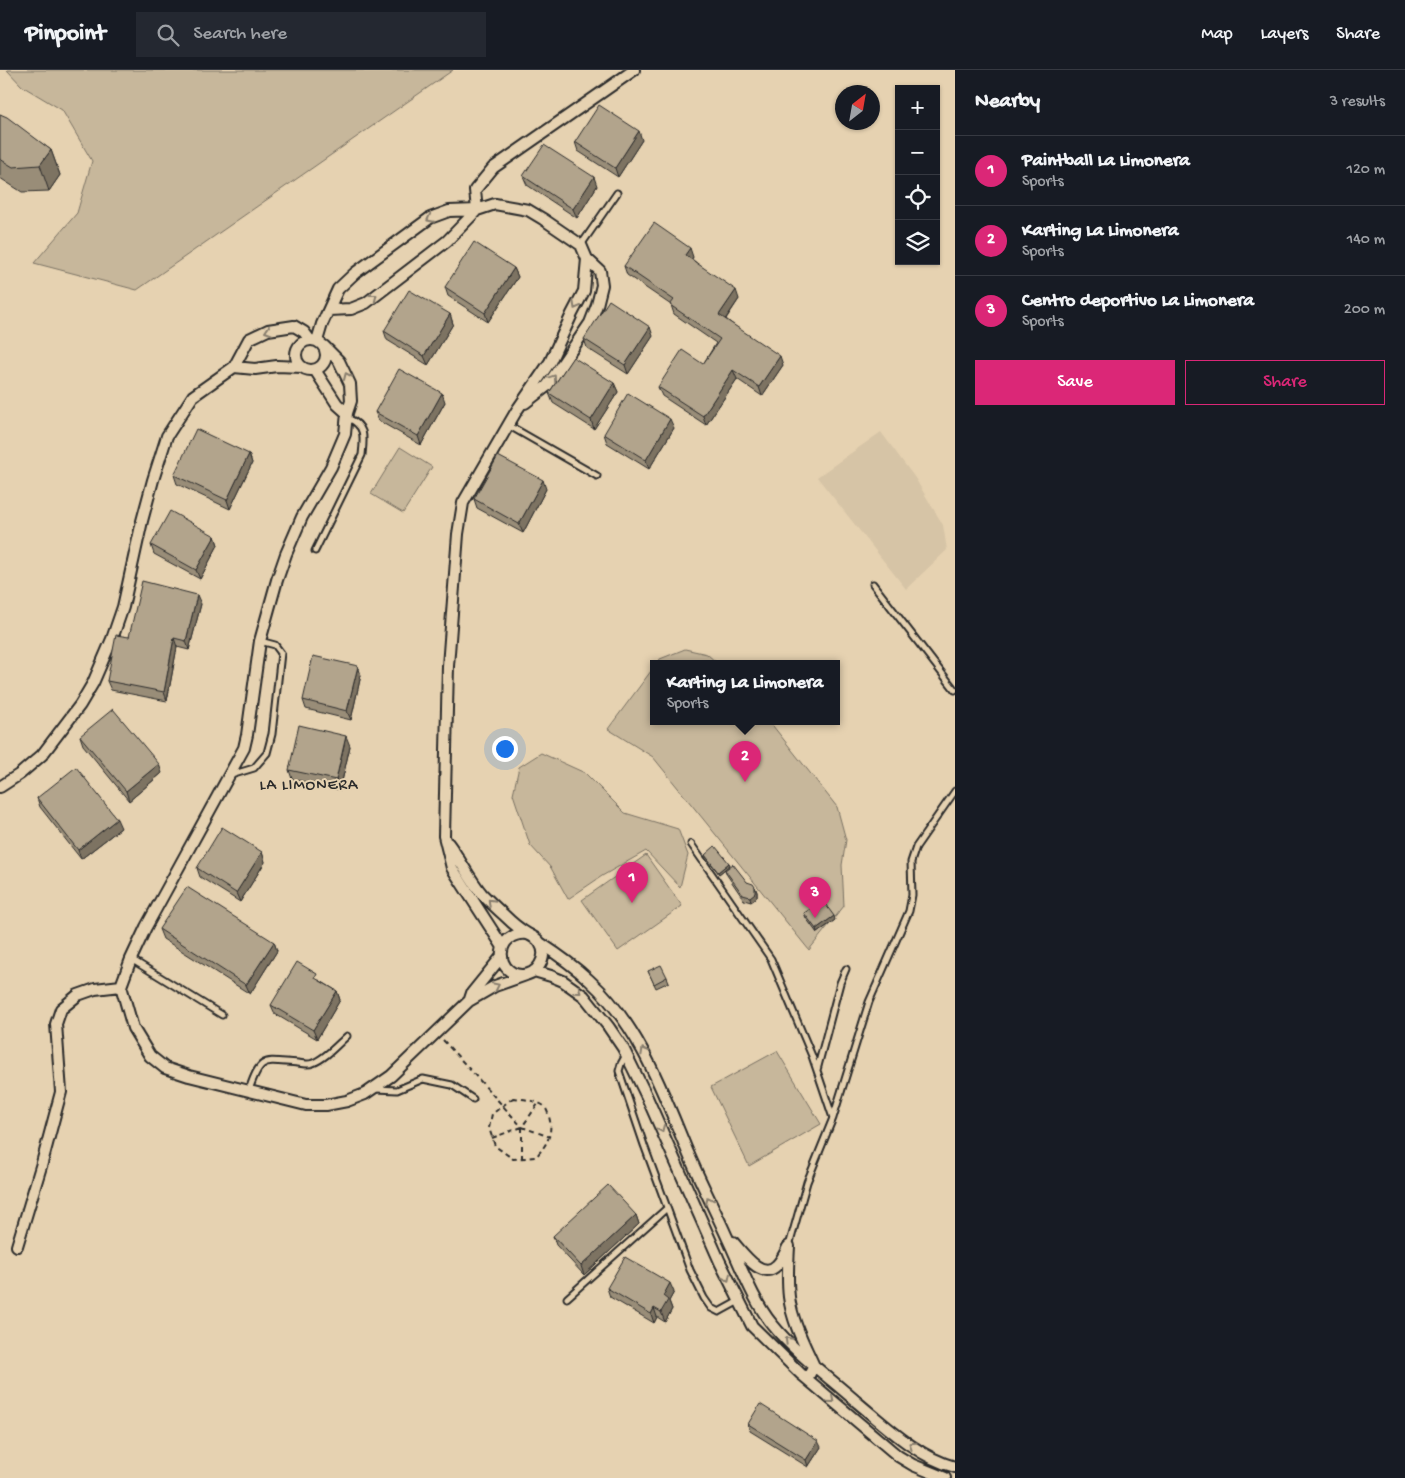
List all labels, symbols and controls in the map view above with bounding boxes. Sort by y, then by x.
search box [136,12,486,57]
text: Pinpoint [25,20,106,49]
icon: search [154,21,182,49]
text: Search here [194,23,287,46]
text: Map [1201,24,1233,45]
text: Layers [1261,24,1308,45]
text: Share [1336,24,1380,45]
north arrow [835,85,880,130]
map controls [895,85,940,265]
button: + [895,85,940,130]
text: Nearby [975,90,1040,115]
text: 3 results [1330,93,1385,112]
button: − [895,130,940,175]
text: Paintball La Limonera [1022,150,1190,173]
text: 1 [988,161,994,180]
text: 120 m [1346,161,1385,180]
text: Sports [1022,173,1064,192]
button: locate [895,175,940,220]
one-way arrow [427,213,436,223]
button: layers [895,220,940,265]
text: Karting La Limonera [1022,220,1179,243]
text: 2 [987,231,995,250]
text: 140 m [1347,231,1385,250]
text: Sports [1022,243,1064,262]
text: Centro deportivo La Limonera [1022,290,1254,313]
one-way arrow [368,294,377,302]
one-way arrow [573,300,583,309]
text: 3 [987,301,995,320]
text: 200 m [1344,301,1385,320]
text: Sports [1022,313,1064,332]
one-way arrow [264,326,272,336]
button: Save [975,360,1175,405]
button: Share [1185,360,1385,405]
one-way arrow [342,372,353,381]
one-way arrow [547,374,556,383]
popup [650,660,840,725]
text: Karting La Limonera [667,672,823,695]
text: Sports [667,695,708,714]
your location [492,736,518,762]
pin: 2 [729,741,761,782]
district label: LA LIMONERA [260,777,359,796]
pin: 1 [616,862,648,903]
pin: 3 [799,877,831,918]
one-way arrow [487,899,496,908]
one-way arrow [491,982,500,992]
one-way arrow [572,986,581,995]
one-way arrow [640,1047,650,1056]
one-way arrow [654,1124,665,1133]
one-way arrow [705,1196,715,1205]
one-way arrow [721,1273,731,1282]
one-way arrow [785,1337,794,1346]
one-way arrow [826,1394,835,1403]
one-way arrow [908,1442,918,1451]

